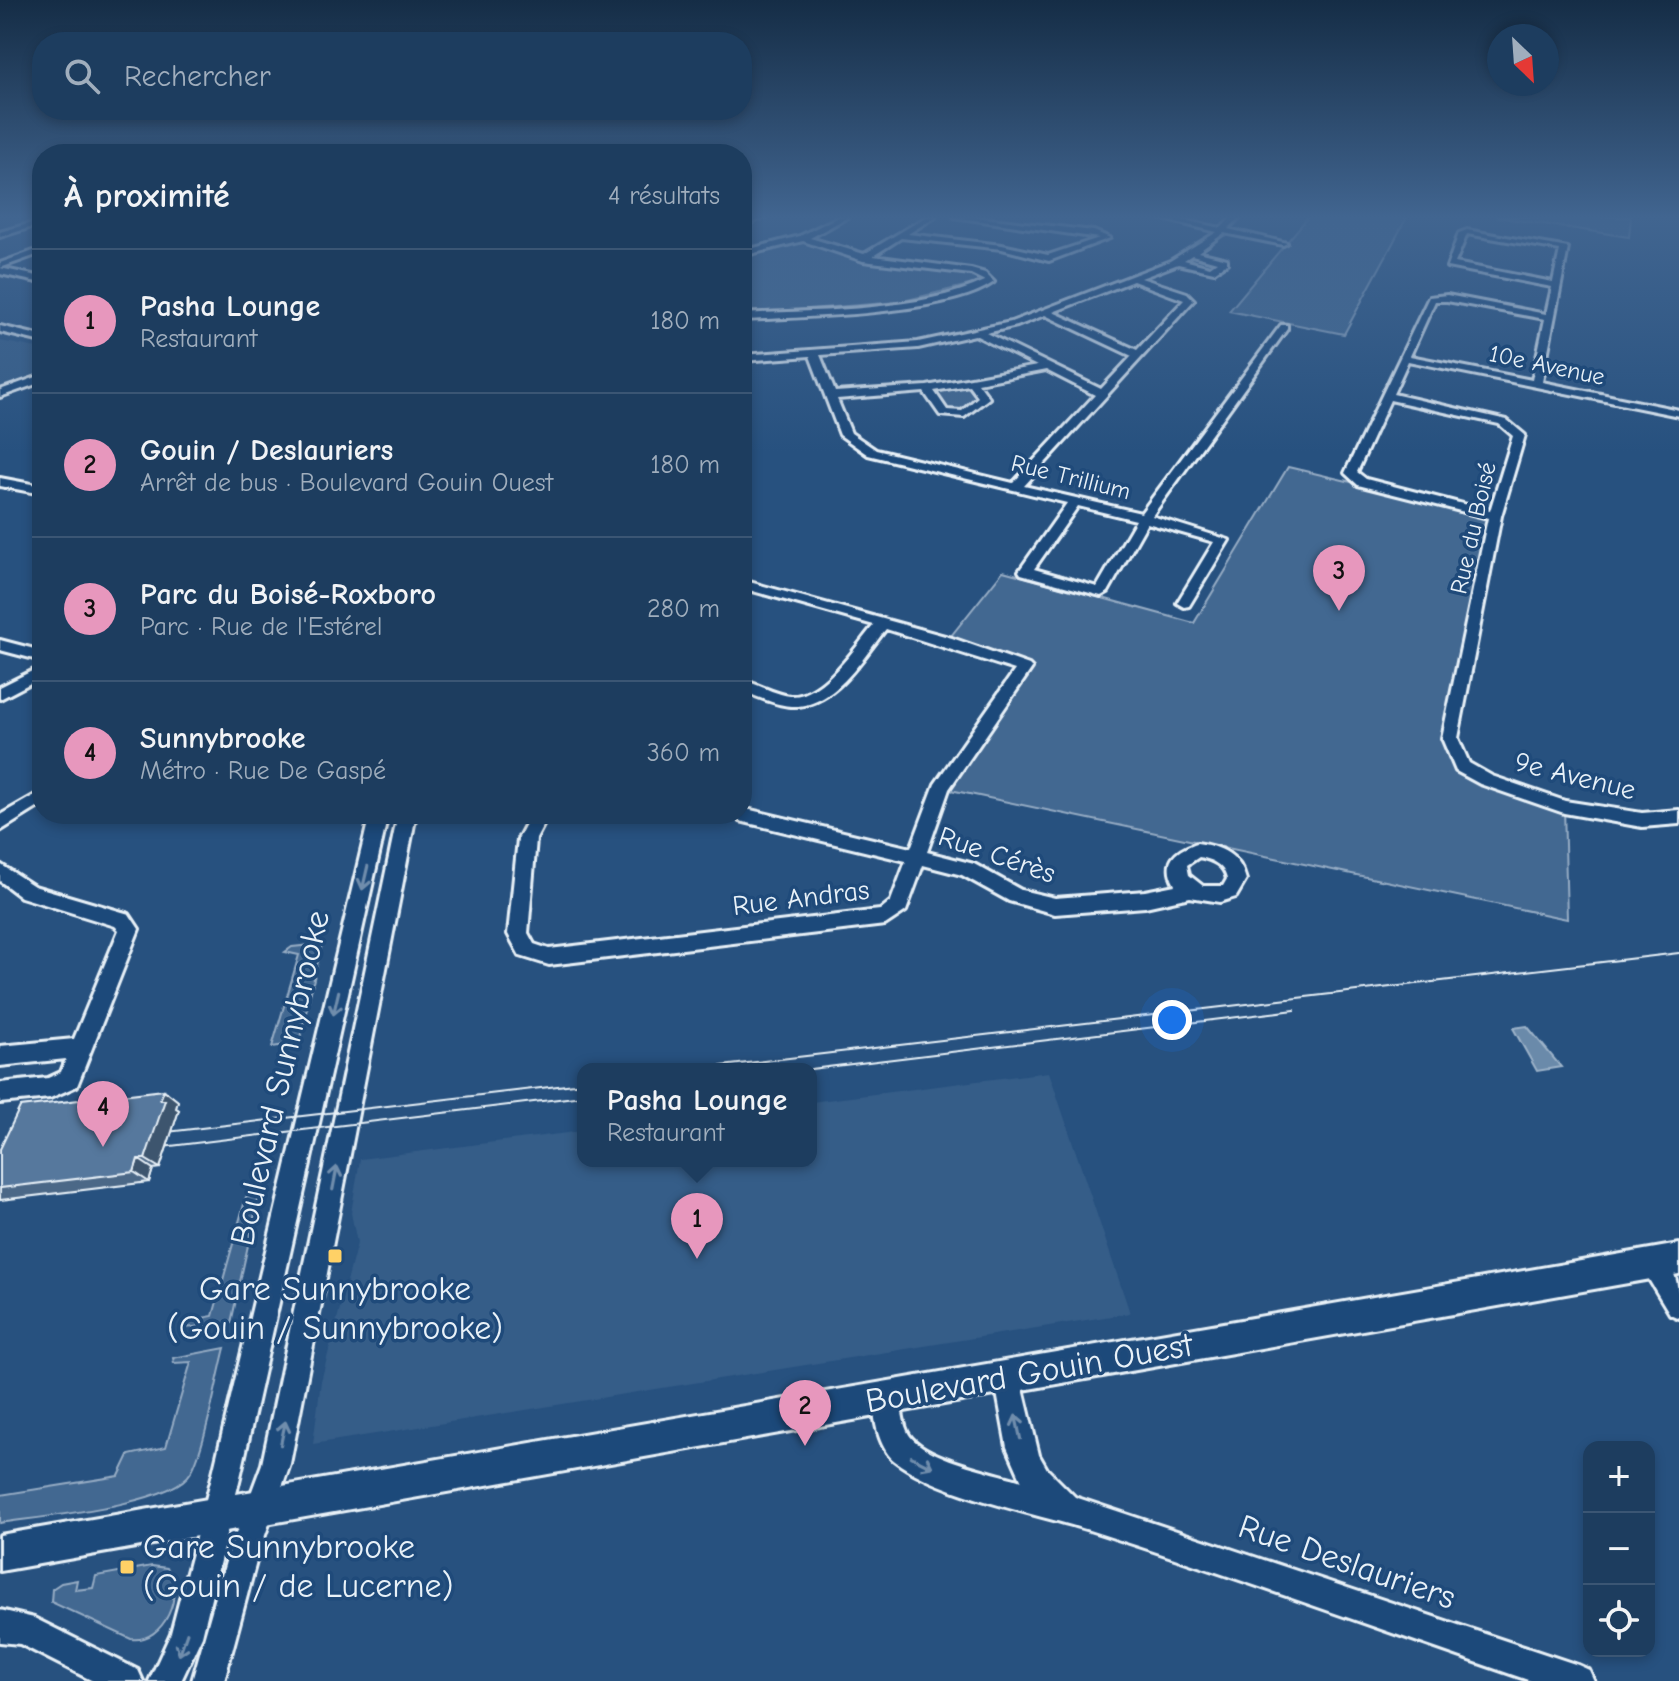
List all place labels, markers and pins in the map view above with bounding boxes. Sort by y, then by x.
pin: 3 [1313,545,1365,611]
pin: 4 [77,1081,129,1147]
pin: 1 [671,1193,723,1259]
marker: Gare Sunnybrooke (Gouin / Sunnybrooke) [326,1247,344,1265]
place label: Gare Sunnybrooke (Gouin / Sunnybrooke) [167,1269,503,1348]
pin: 2 [779,1380,831,1446]
place label: Gare Sunnybrooke (Gouin / de Lucerne) [143,1527,453,1606]
marker: Gare Sunnybrooke (Gouin / de Lucerne) [118,1558,136,1576]

